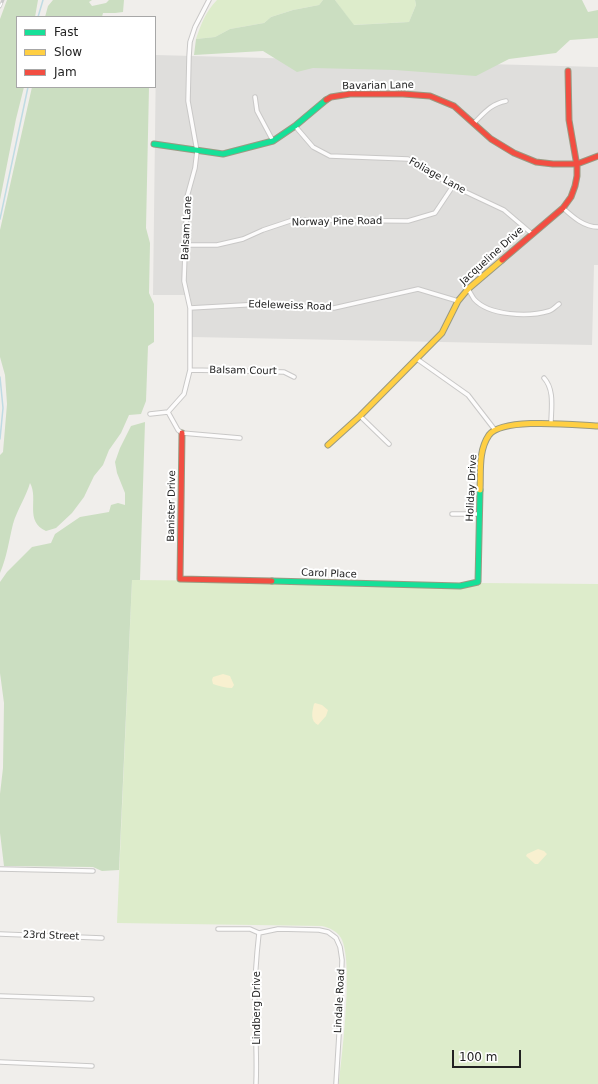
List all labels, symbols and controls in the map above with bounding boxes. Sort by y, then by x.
legend [16,16,156,88]
text: Fast [54,25,78,39]
text: Slow [54,45,82,59]
text: Jam [54,65,77,79]
street label: Bavarian Lane [342,79,414,93]
street label: Foliage Lane [407,155,467,197]
street label: Balsam Lane [179,196,195,260]
street label: Norway Pine Road [292,215,382,229]
street label: Jacqueline Drive [458,224,526,288]
street label: Edeleweiss Road [248,299,332,313]
street label: Balsam Court [209,364,277,378]
street label: Holiday Drive [464,454,480,522]
street label: Banister Drive [165,470,179,542]
street label: Carol Place [301,567,357,581]
street label: 23rd Street [23,929,79,943]
street label: Lindale Road [332,969,348,1033]
street label: Lindberg Drive [251,971,263,1045]
scale bar [454,1042,523,1068]
text: 100 m [459,1050,497,1064]

